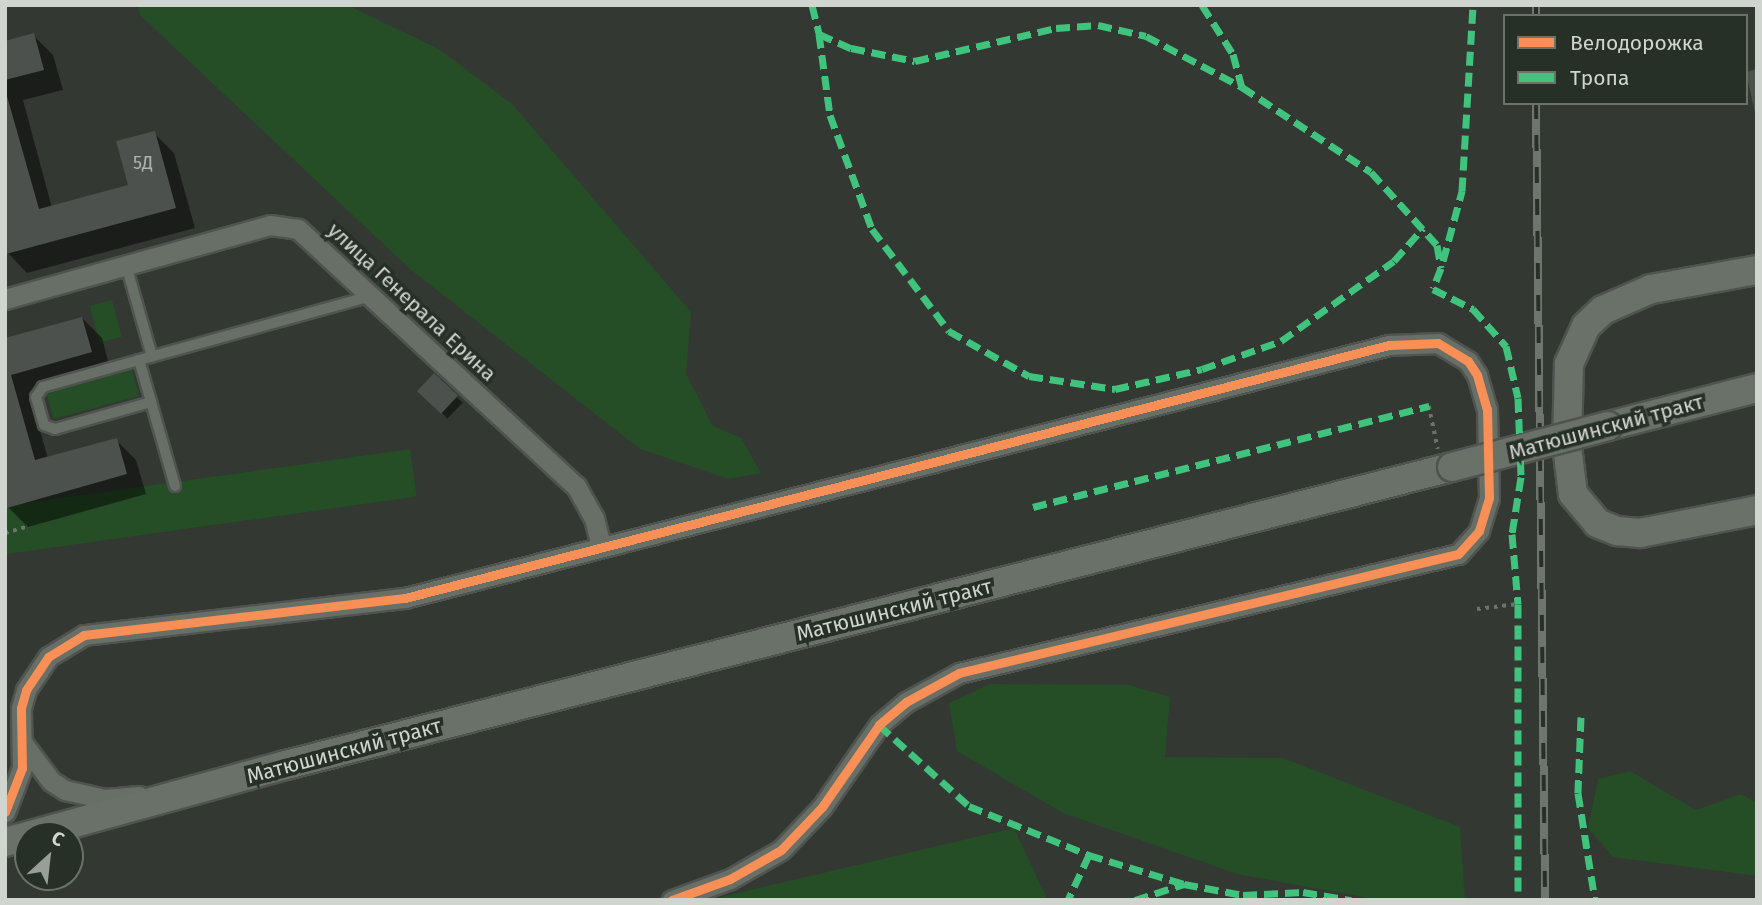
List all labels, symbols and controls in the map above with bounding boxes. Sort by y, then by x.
legend [1503,14,1748,105]
text: Велодорожка [1570,30,1704,56]
text: Тропа [1570,65,1629,91]
house number: 5Д [133,152,153,174]
street label: улица Генерала Ерина [323,217,501,387]
street label: Матюшинский тракт [1506,389,1706,465]
street label: Матюшинский тракт [794,574,994,646]
street label: Матюшинский тракт [244,713,444,789]
north arrow [14,821,84,891]
text: С [48,826,68,851]

